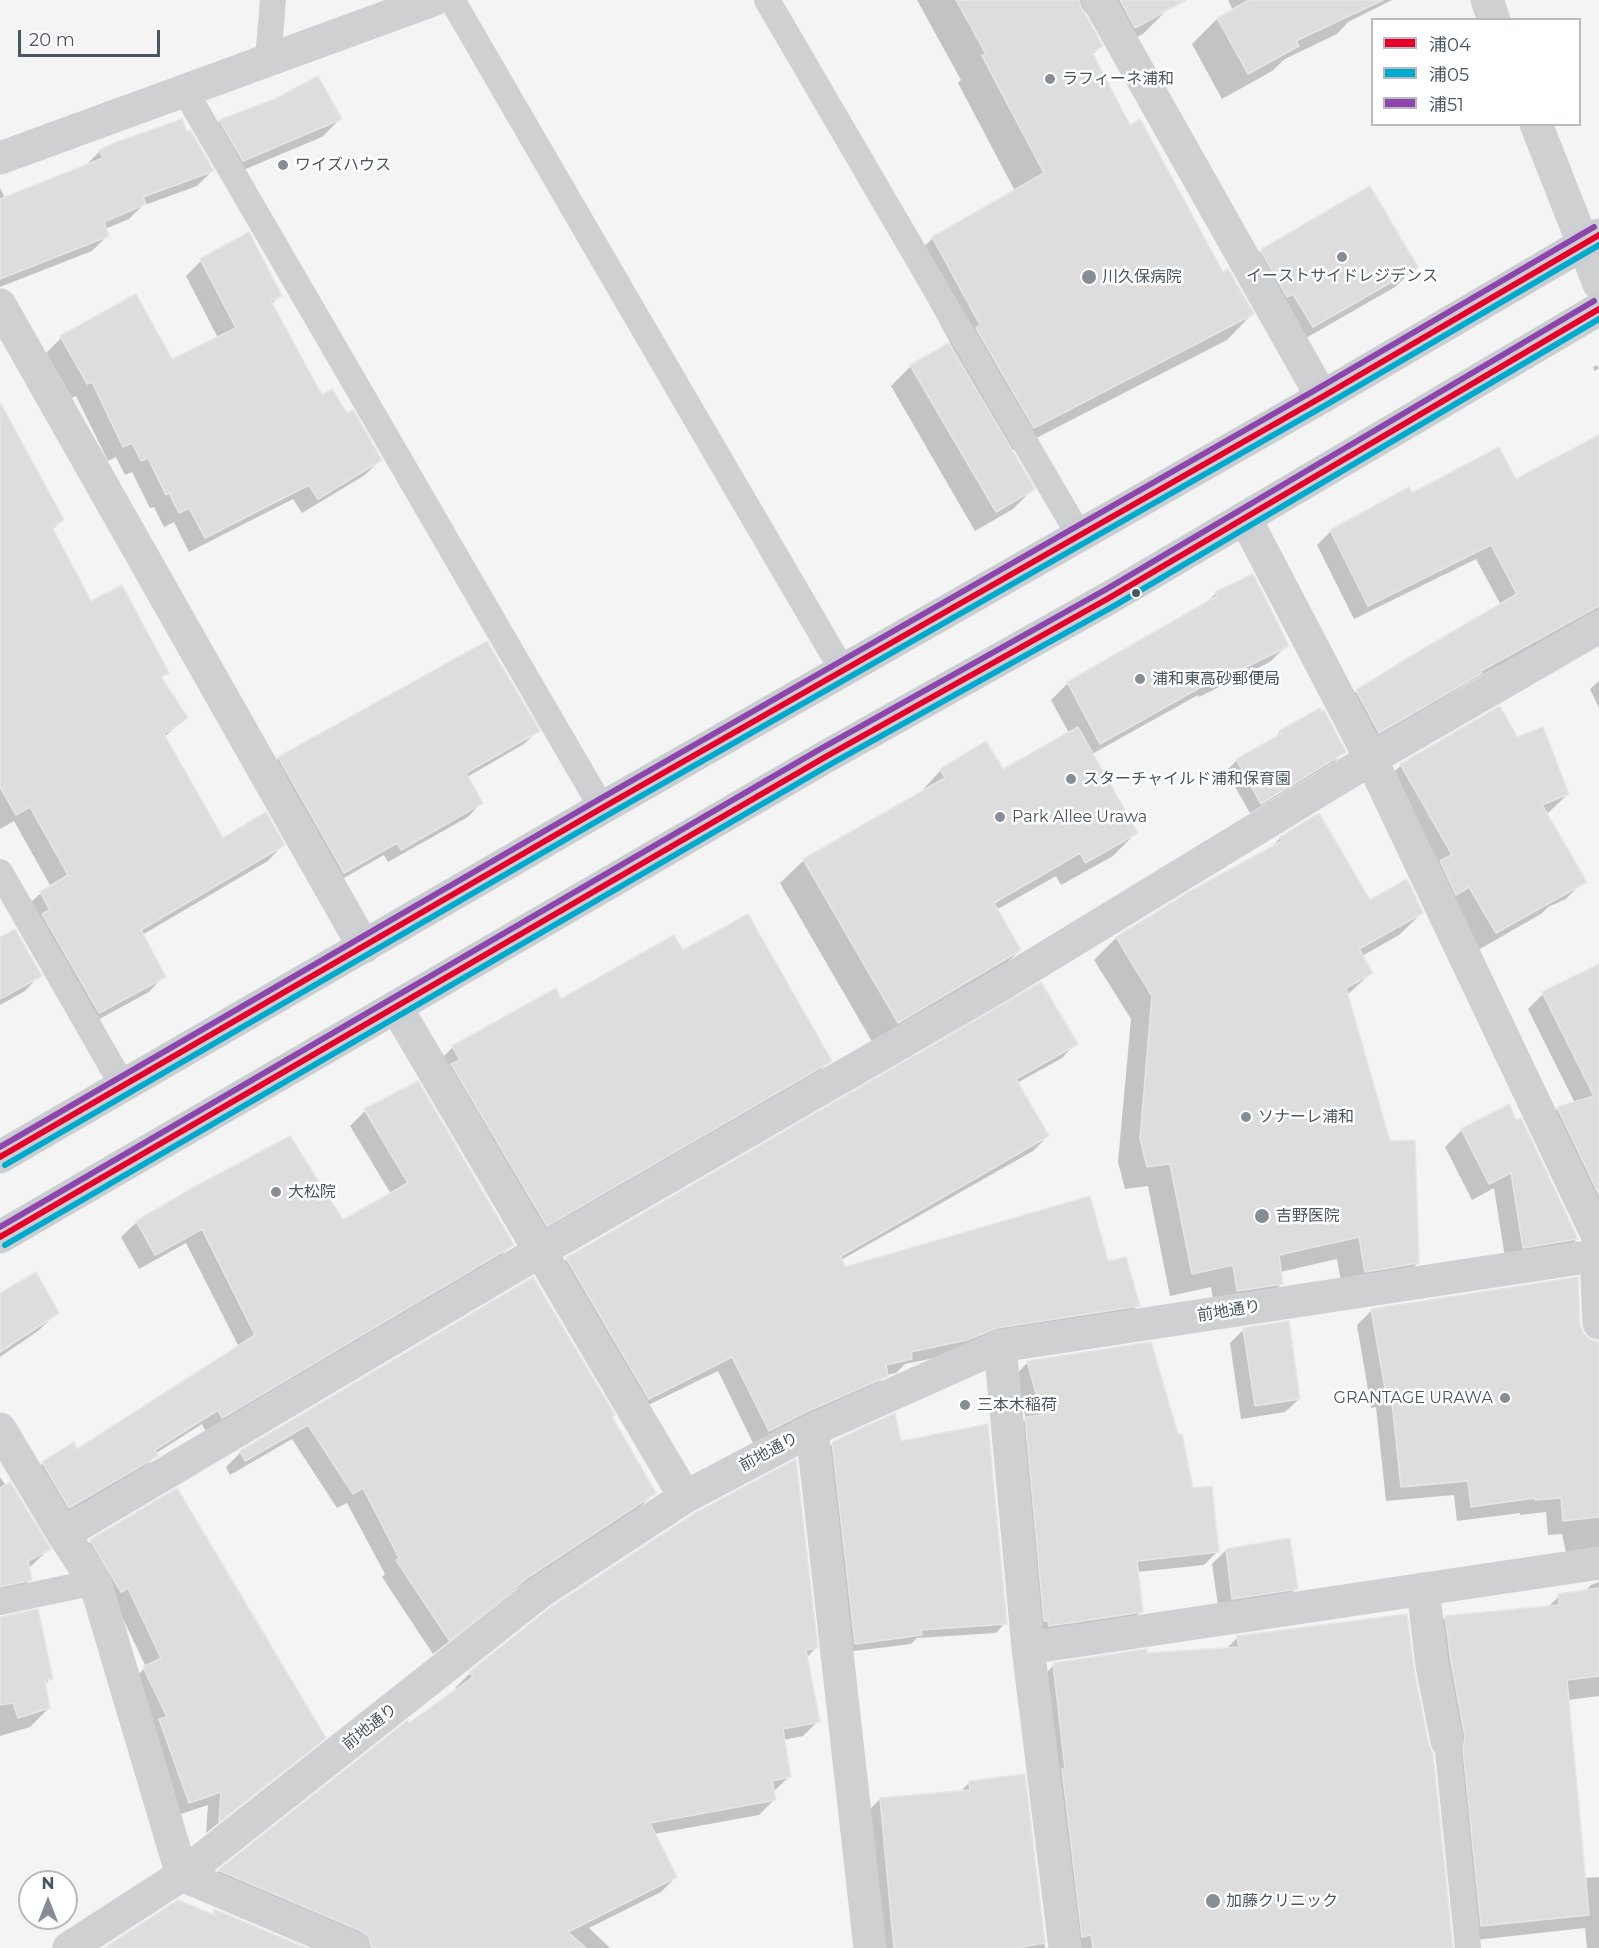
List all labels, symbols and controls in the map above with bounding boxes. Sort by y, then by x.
scale bar [21,18,164,56]
legend [1371,18,1581,126]
text: 20 m [29,29,75,51]
text: 浦04 [1429,34,1471,56]
text: 浦05 [1429,64,1469,86]
place label: ラフィーネ浦和 [1062,69,1174,89]
marker: ラフィーネ浦和 [1043,72,1057,86]
text: 浦51 [1429,94,1464,116]
place label: ワイズハウス [295,155,391,175]
marker: ワイズハウス [276,158,290,172]
marker: イーストサイドレジデンス [1335,250,1349,264]
place label: イーストサイドレジデンス [1246,266,1438,286]
place label: 川久保病院 [1102,267,1182,287]
marker: 川久保病院 [1080,268,1098,286]
unlabelled marker [1130,587,1142,599]
place label: 浦和東高砂郵便局 [1152,669,1280,689]
marker: 浦和東高砂郵便局 [1133,672,1147,686]
place label: スターチャイルド浦和保育園 [1083,769,1291,789]
marker: スターチャイルド浦和保育園 [1064,772,1078,786]
place label: Park Allee Urawa [1012,807,1147,827]
marker: Park Allee Urawa [993,810,1007,824]
place label: ソナーレ浦和 [1258,1107,1354,1127]
marker: ソナーレ浦和 [1239,1110,1253,1124]
place label: 大松院 [288,1182,336,1202]
marker: 大松院 [269,1185,283,1199]
place label: 吉野医院 [1276,1206,1340,1226]
marker: 吉野医院 [1253,1207,1271,1225]
street label: 前地通り [1196,1297,1262,1325]
place label: GRANTAGE URAWA [1334,1388,1493,1408]
marker: GRANTAGE URAWA [1498,1391,1512,1405]
place label: 三本木稲荷 [977,1395,1057,1415]
marker: 三本木稲荷 [958,1398,972,1412]
street label: 前地通り [736,1429,802,1475]
street label: 前地通り [339,1700,401,1754]
north arrow [18,1870,78,1930]
text: N [42,1874,54,1893]
place label: 加藤クリニック [1226,1891,1338,1911]
marker: 加藤クリニック [1204,1892,1222,1910]

